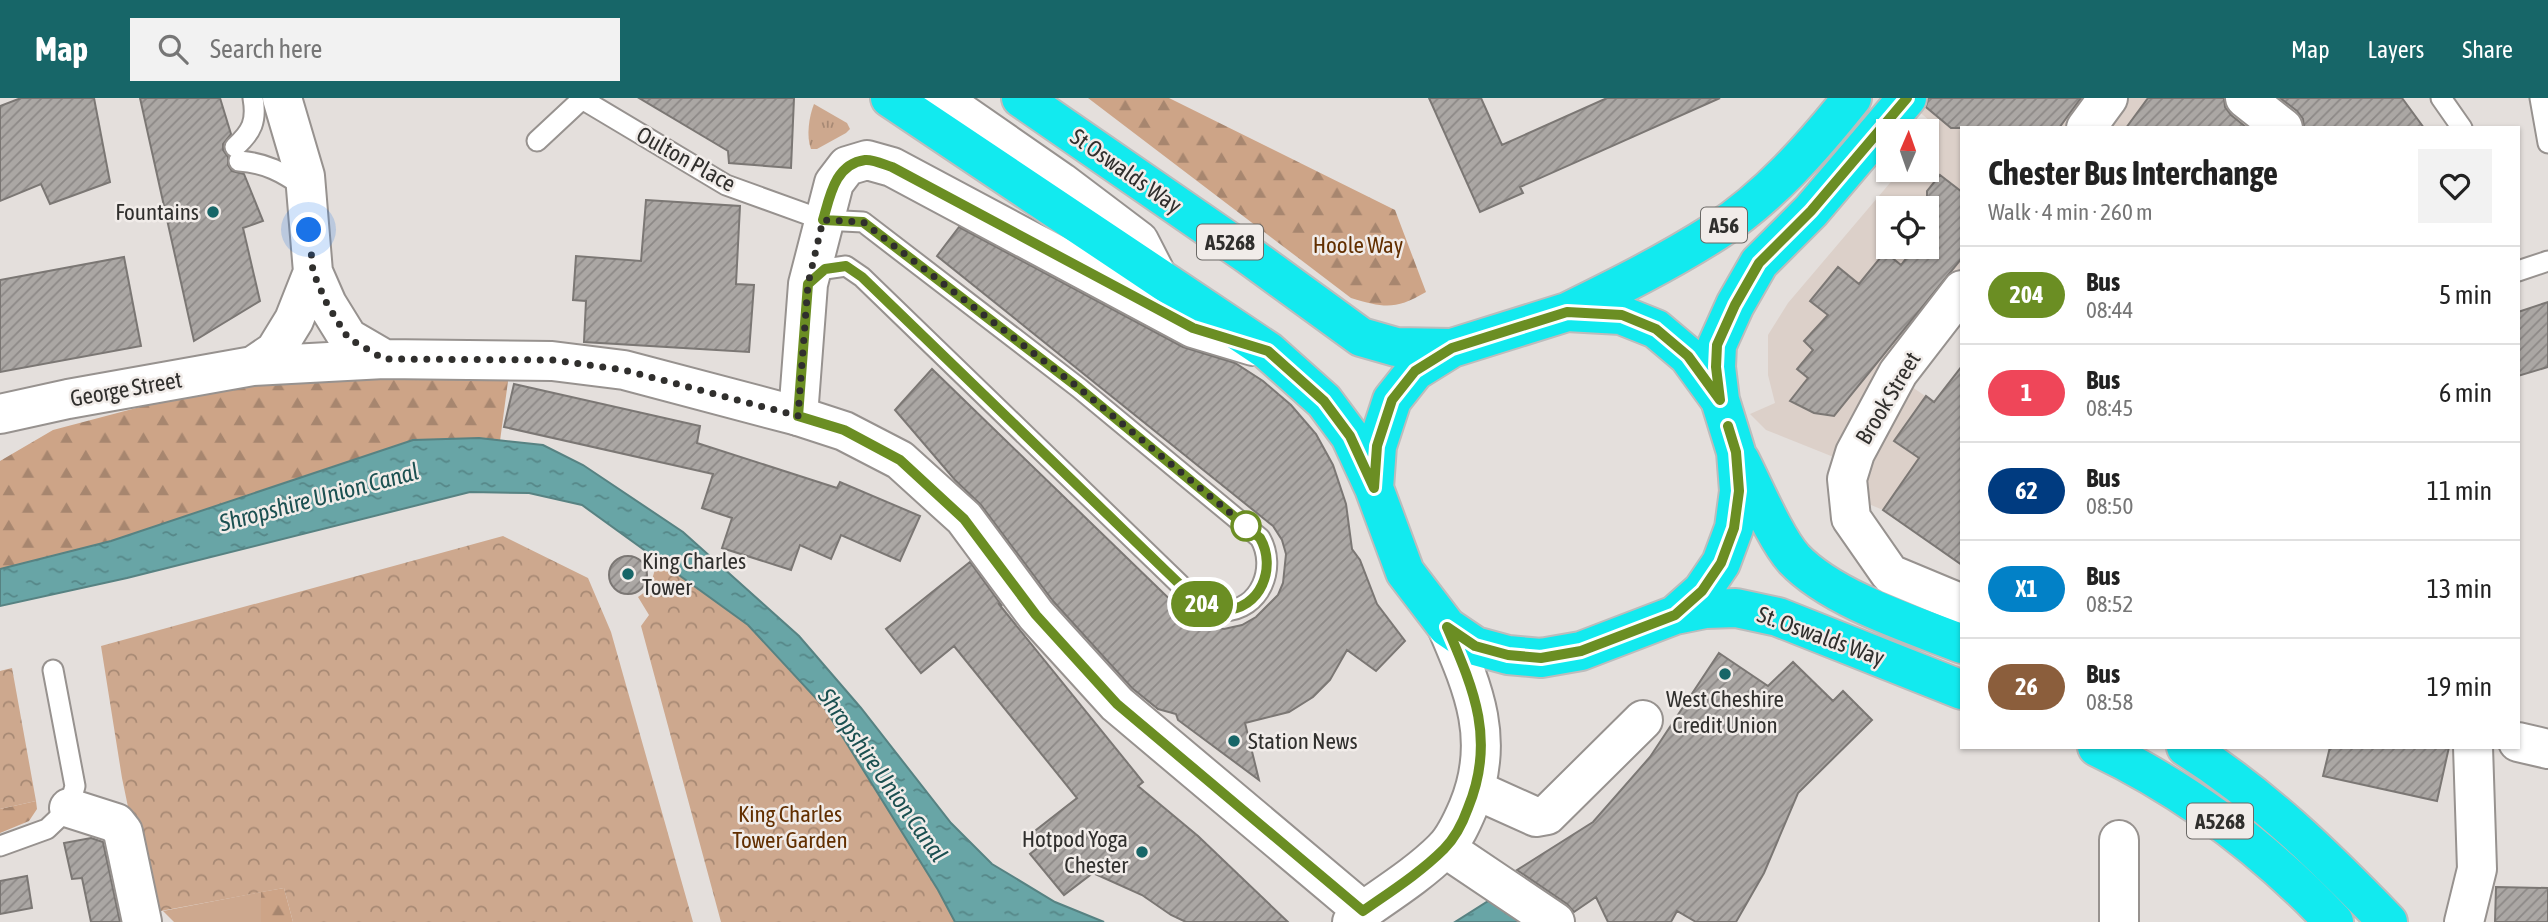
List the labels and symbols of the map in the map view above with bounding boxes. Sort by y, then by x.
north arrow [1876,119,1939,182]
street label: Oulton Place [632,121,740,197]
street label: St Oswalds Way [1066,123,1186,219]
place label: Fountains [115,199,199,225]
marker: Fountains [205,204,221,220]
road number: A56 [1701,208,1747,242]
your location [291,212,326,247]
road number: A5268 [1197,225,1263,260]
park label: Hoole Way [1313,232,1403,258]
street label: Brook Street [1850,347,1926,449]
street label: George Street [68,366,184,412]
water label: Shropshire Union Canal [215,457,422,537]
unlabelled marker [1231,511,1261,541]
place label: King Charles Tower [642,548,746,600]
marker: King Charles Tower [620,566,636,582]
line badge: 204 [1162,581,1242,627]
street label: St. Oswalds Way [1754,601,1888,671]
marker: West Cheshire Credit Union [1717,666,1733,682]
water label: Shropshire Union Canal [812,682,953,867]
place label: West Cheshire Credit Union [1666,686,1784,738]
place label: Station News [1248,728,1358,754]
marker: Station News [1226,733,1242,749]
park label: King Charles Tower Garden [732,801,848,853]
road number: A5268 [2187,804,2253,838]
place label: Hotpod Yoga Chester [1022,826,1129,878]
marker: Hotpod Yoga Chester [1134,844,1150,860]

